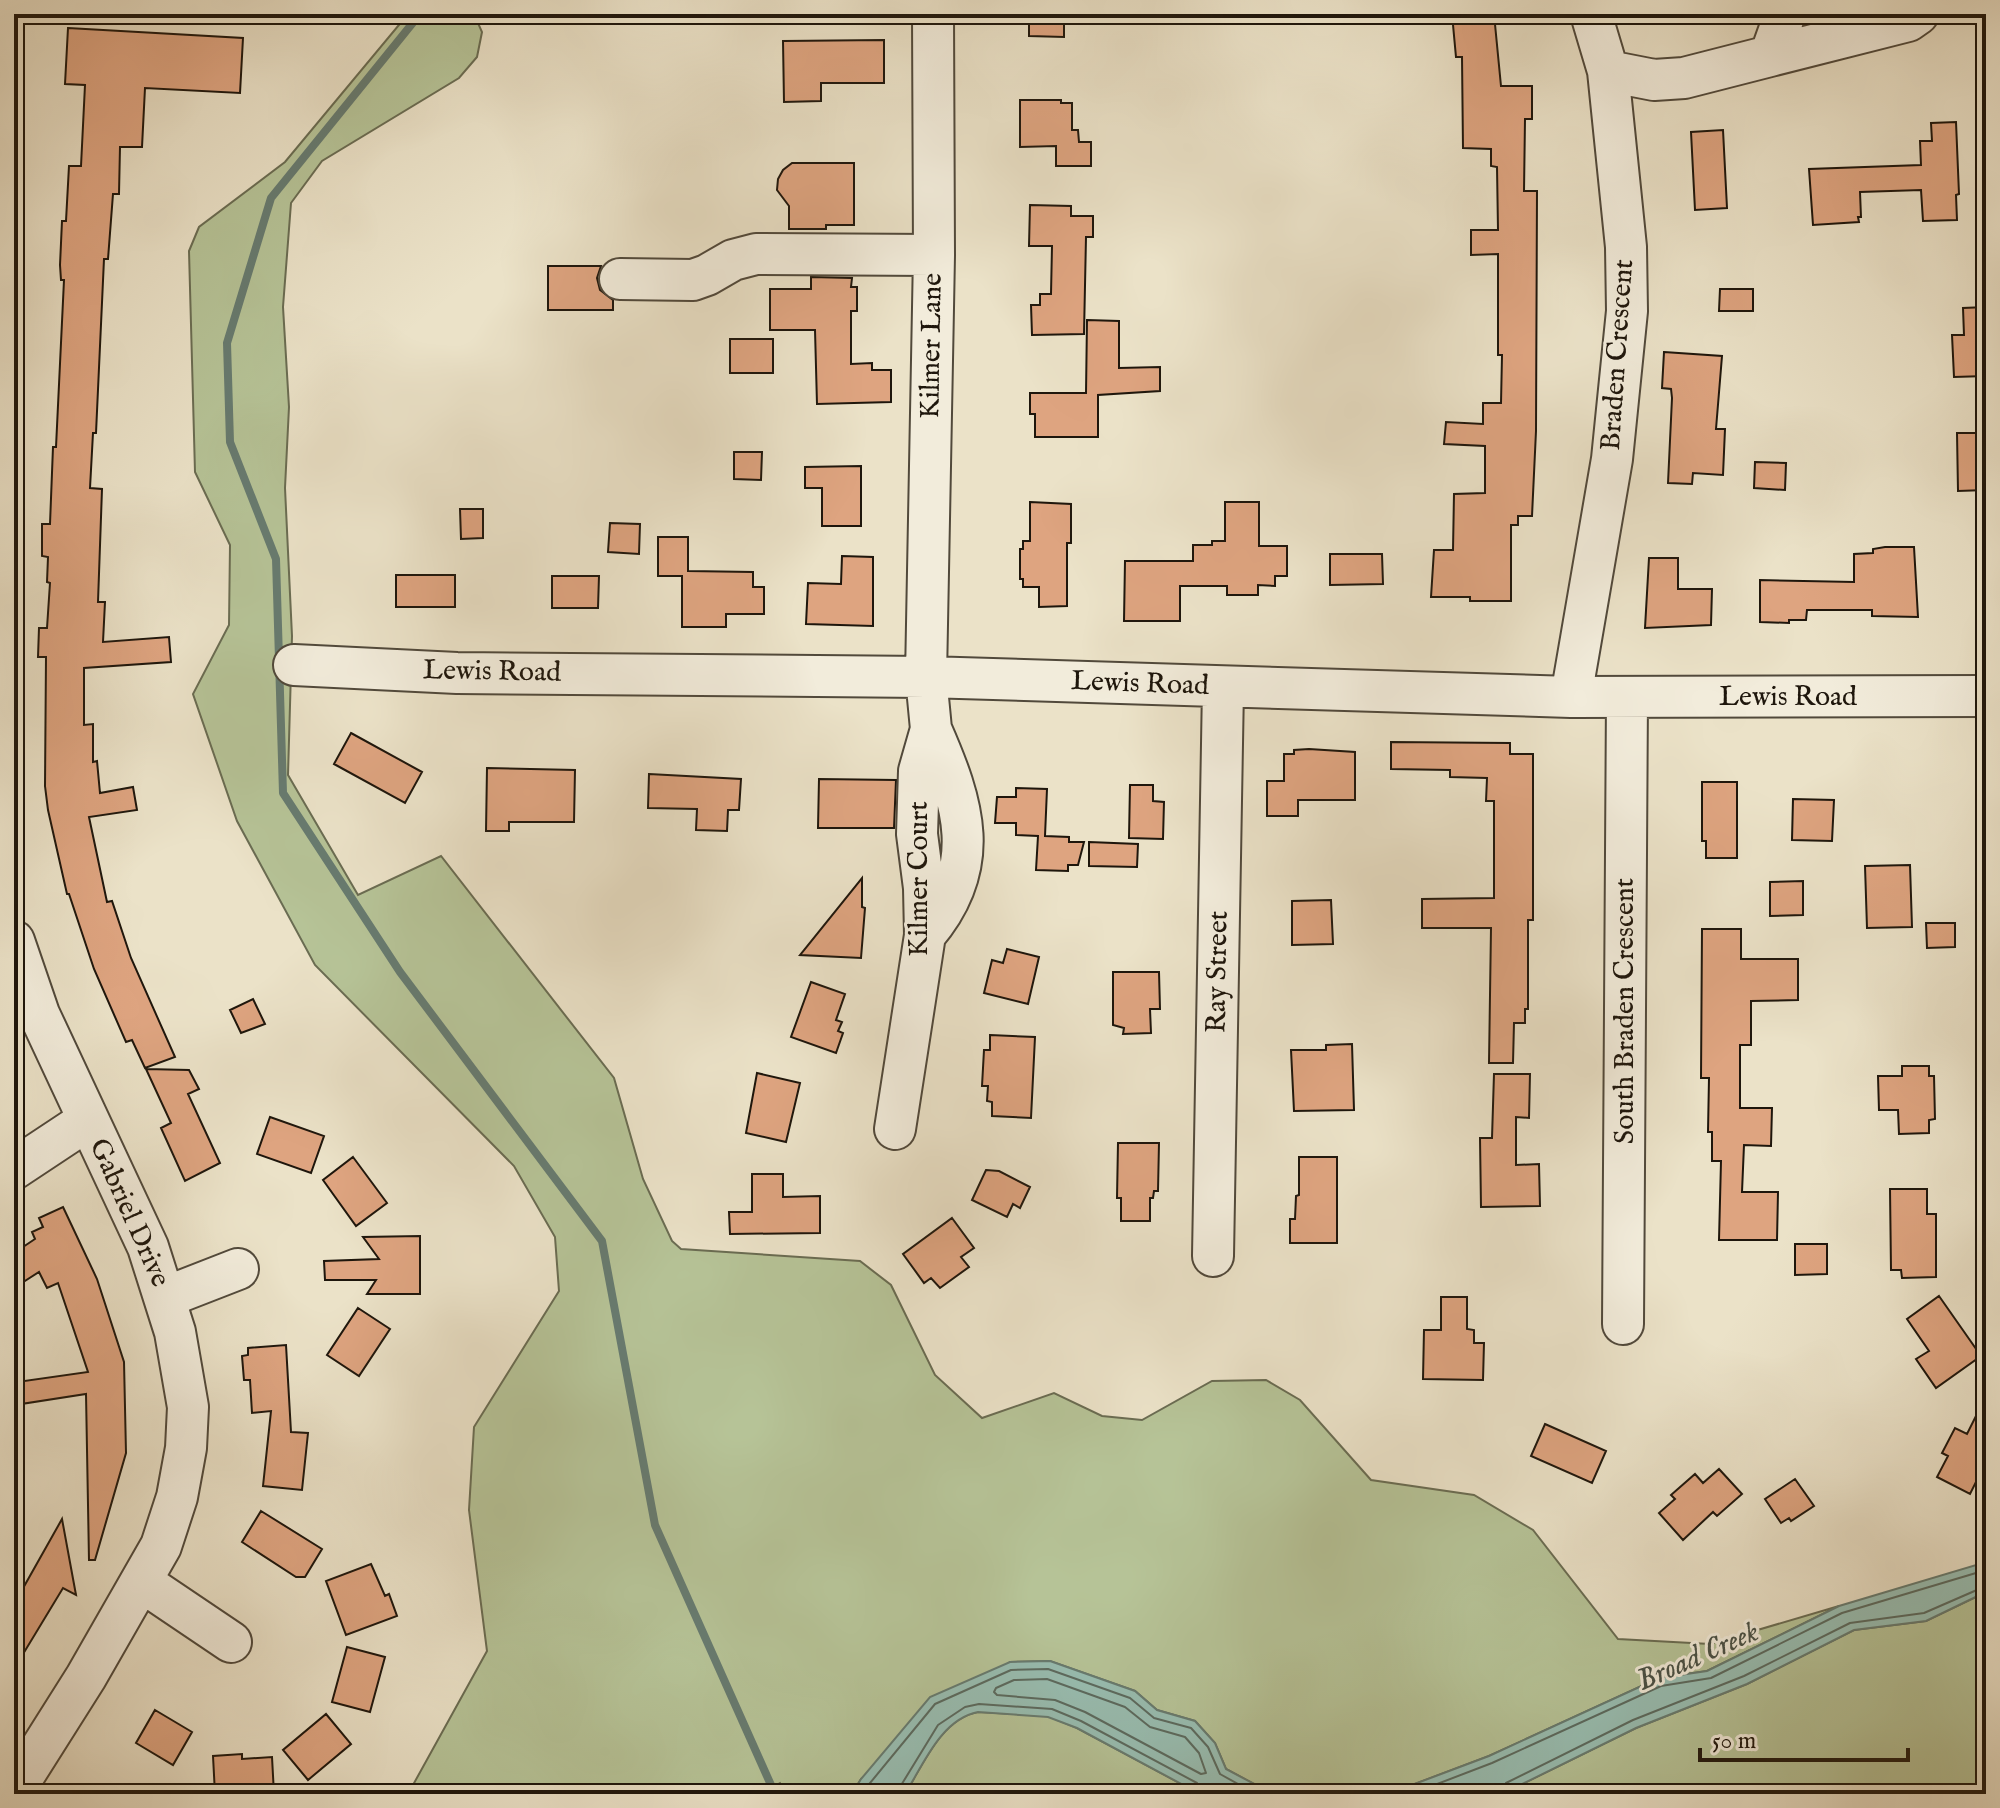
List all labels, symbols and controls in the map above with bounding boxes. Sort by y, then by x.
street label: Braden Crescent [1594,258,1642,452]
street label: Kilmer Lane [913,273,951,419]
street label: Lewis Road [423,653,561,691]
street label: Lewis Road [1070,664,1210,704]
street label: Lewis Road [1719,680,1857,715]
street label: Kilmer Court [902,801,937,957]
street label: South Braden Crescent [1608,877,1643,1144]
street label: Ray Street [1199,910,1237,1034]
street label: Gabriel Drive [81,1133,177,1293]
water label: Broad Creek [1631,1613,1765,1701]
scale bar [1700,1712,1908,1762]
text: 50 m [1712,1726,1756,1757]

